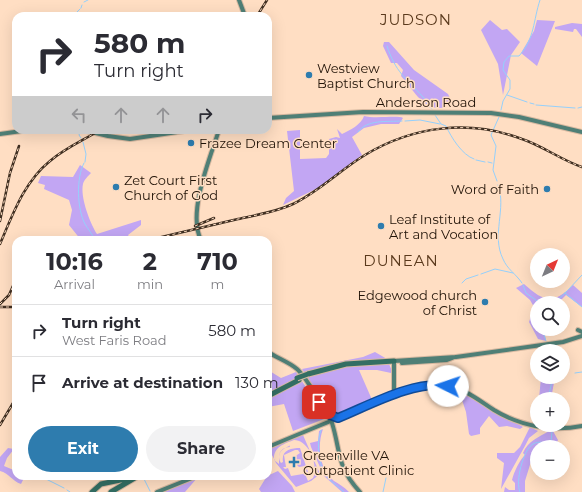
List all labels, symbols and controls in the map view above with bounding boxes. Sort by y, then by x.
district label: JUDSON [379,10,452,29]
text: 580 m [94,26,185,60]
icon: right [28,28,80,80]
text: Turn right [94,60,184,82]
place label: Westview Baptist Church [317,60,415,91]
marker: Westview Baptist Church [304,70,314,80]
street label: Anderson Road [376,94,476,110]
icon: left [68,104,90,126]
icon: ahead [110,104,132,126]
icon: ahead [152,104,174,126]
icon: right [194,104,216,126]
place label: Frazee Dream Center [199,135,337,151]
marker: Frazee Dream Center [186,138,196,148]
place label: Zet Court First Church of God [124,172,218,203]
place label: Word of Faith [451,181,539,197]
marker: Zet Court First Church of God [111,182,121,192]
marker: Word of Faith [542,184,552,194]
place label: Leaf Institute of Art and Vocation [389,211,498,242]
marker: Leaf Institute of Art and Vocation [376,221,386,231]
text: 10:16 [46,247,103,276]
text: 2 [143,247,157,276]
text: 710 [197,247,238,276]
north arrow [530,248,570,288]
map controls [530,248,570,480]
district label: DUNEAN [363,251,439,270]
text: Arrival [54,276,95,292]
text: min [137,276,163,292]
text: m [211,276,224,292]
place label: Edgewood church of Christ [357,287,477,318]
button: search [530,296,570,336]
marker: Edgewood church of Christ [480,297,490,307]
text: Turn right [62,313,141,332]
icon: right [28,320,50,342]
text: 580 m [208,321,256,340]
text: West Faris Road [62,332,167,348]
button: layers [530,344,570,384]
position arrow [427,365,469,407]
icon: arrive [28,372,50,394]
text: Arrive at destination [62,373,223,392]
text: 130 m [235,373,279,392]
pin [302,385,336,419]
icon: arrive [308,391,330,413]
button: + [530,392,570,432]
button: Exit [28,426,138,472]
button: Share [146,426,256,472]
button: − [530,440,570,480]
place label: Greenville VA Outpatient Clinic [303,447,414,478]
marker: Greenville VA Outpatient Clinic [288,456,300,468]

